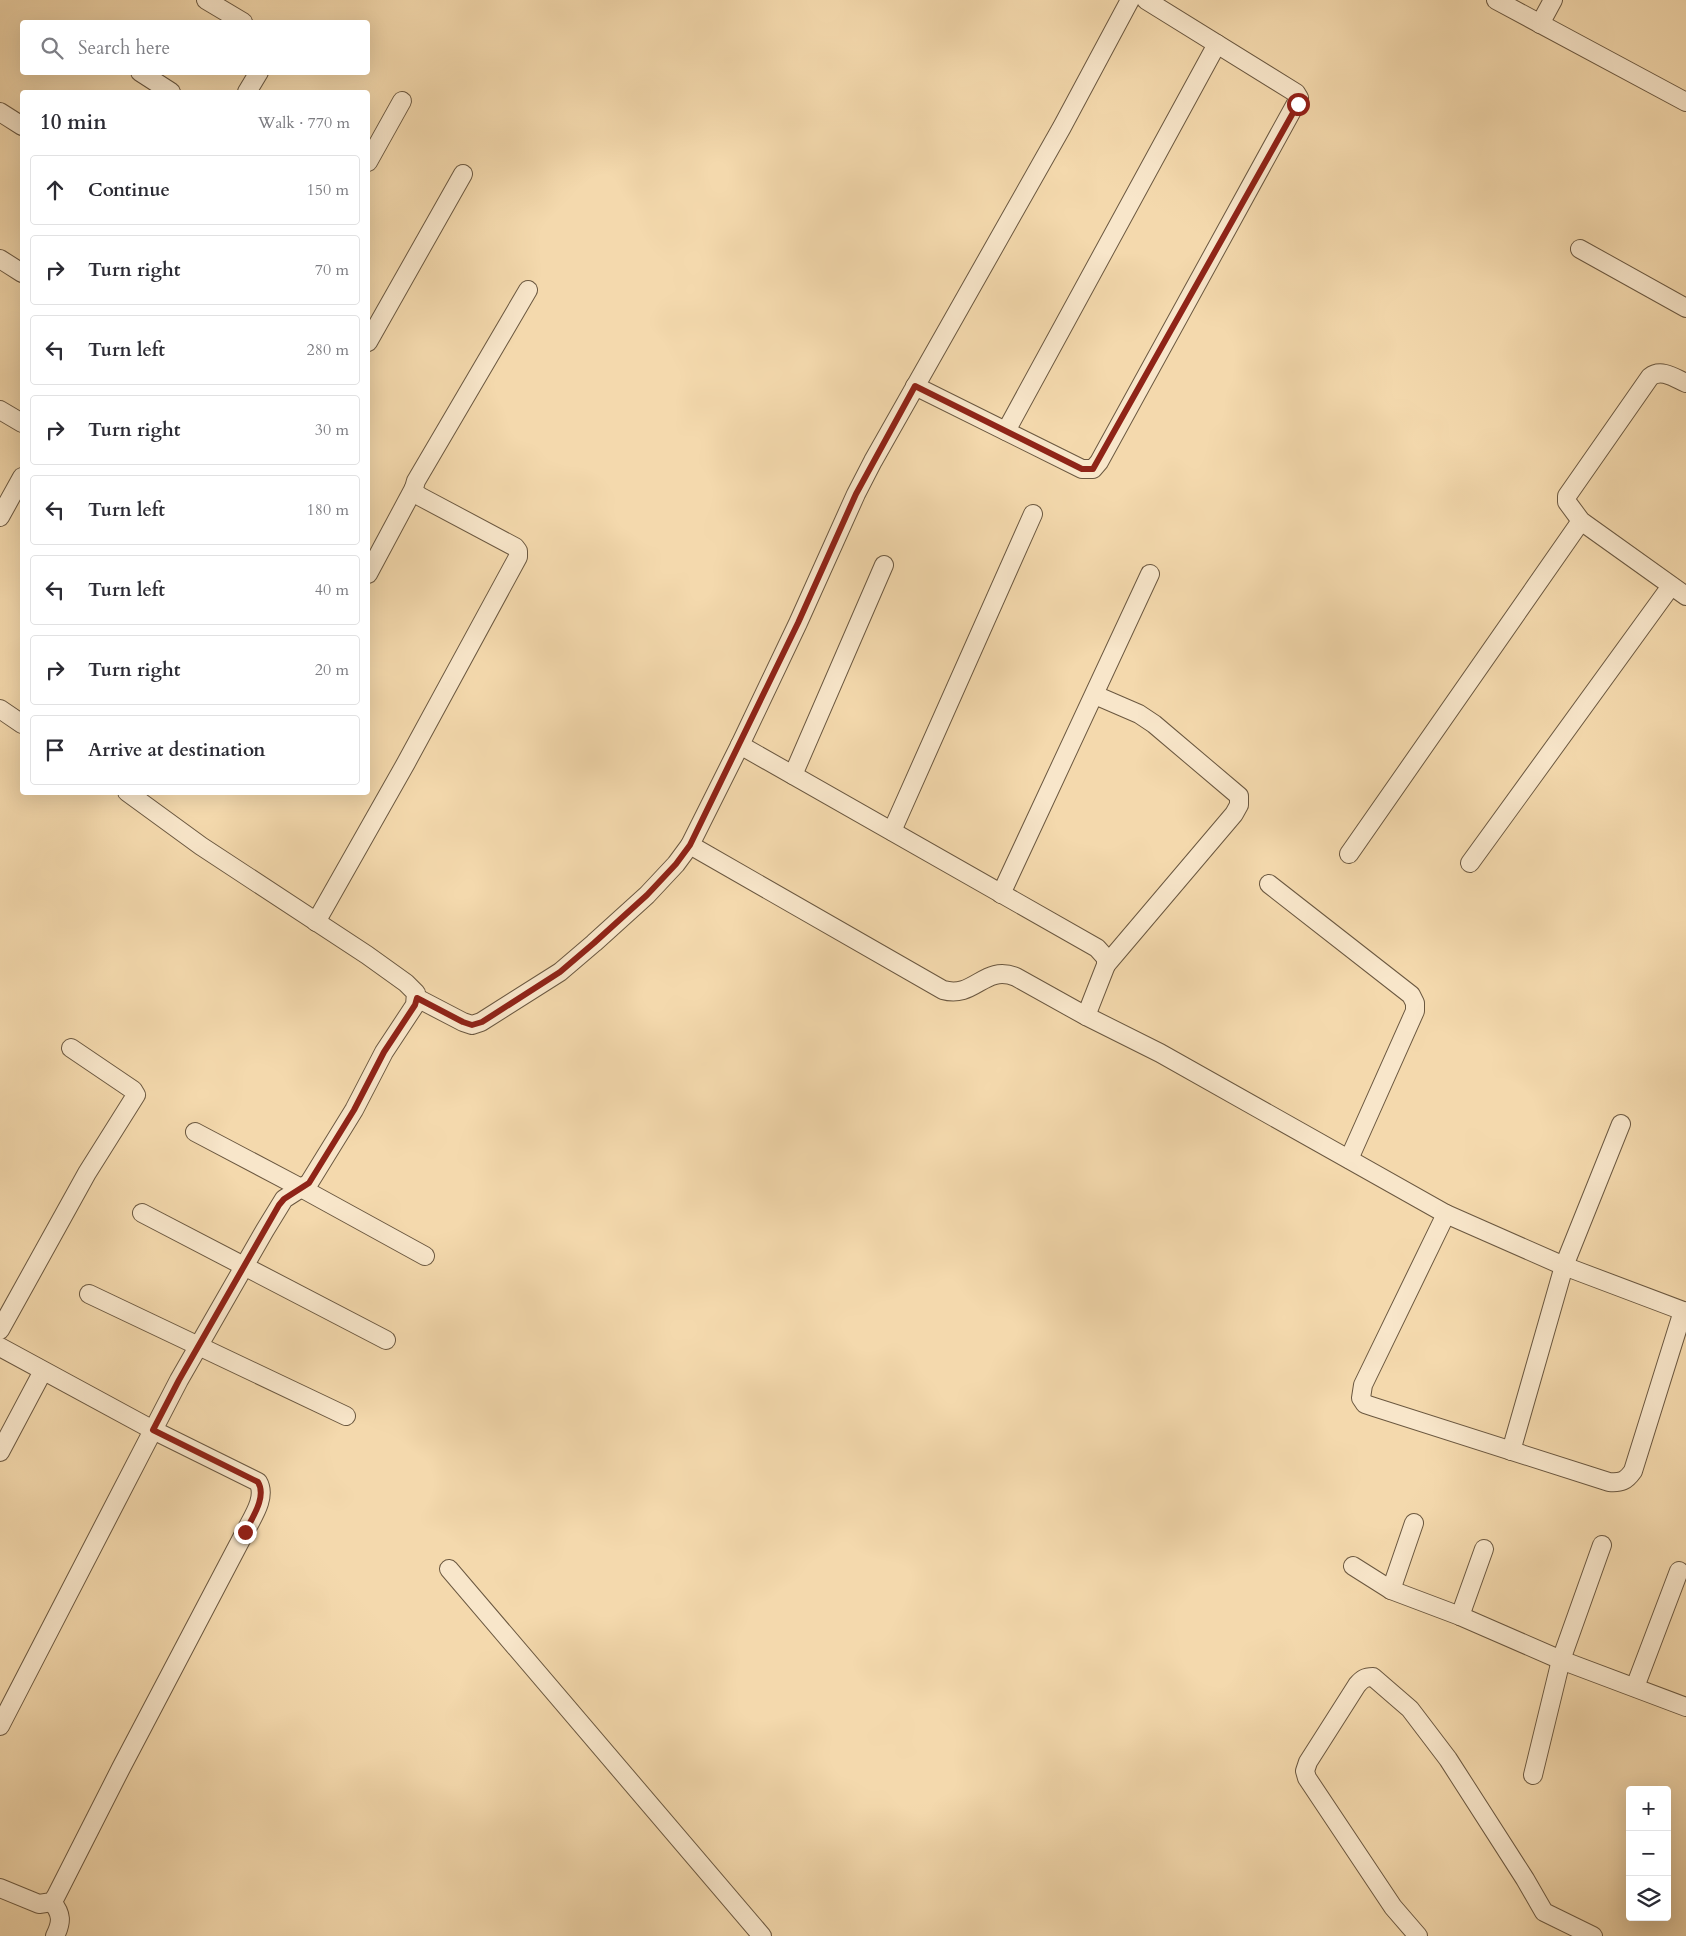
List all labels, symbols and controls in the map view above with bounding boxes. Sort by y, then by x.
search box [20,20,370,75]
icon: search [38,34,66,62]
text: Search here [78,35,170,61]
route start [1287,93,1310,116]
text: 10 min [40,108,107,137]
text: Walk · 770 m [258,112,350,134]
icon: ahead [41,176,69,204]
text: Continue [88,177,170,203]
text: 150 m [307,179,349,201]
icon: right [41,256,69,284]
text: Turn right [88,257,180,283]
text: 70 m [315,259,349,281]
icon: left [41,336,69,364]
text: Turn left [88,337,165,363]
text: 280 m [307,339,349,361]
icon: right [41,416,69,444]
text: Turn right [88,417,180,443]
text: 30 m [315,419,349,441]
icon: left [41,496,69,524]
text: Turn left [88,497,165,523]
text: 180 m [307,499,349,521]
icon: left [41,576,69,604]
text: Turn left [88,577,165,603]
text: 40 m [315,579,349,601]
icon: right [41,656,69,684]
text: Turn right [88,657,180,683]
text: 20 m [315,659,349,681]
icon: arrive [41,736,69,764]
text: Arrive at destination [88,737,265,763]
route end [234,1521,257,1544]
map controls [1626,1786,1671,1921]
button: + [1626,1786,1671,1831]
button: − [1626,1831,1671,1876]
button: layers [1626,1876,1671,1921]

